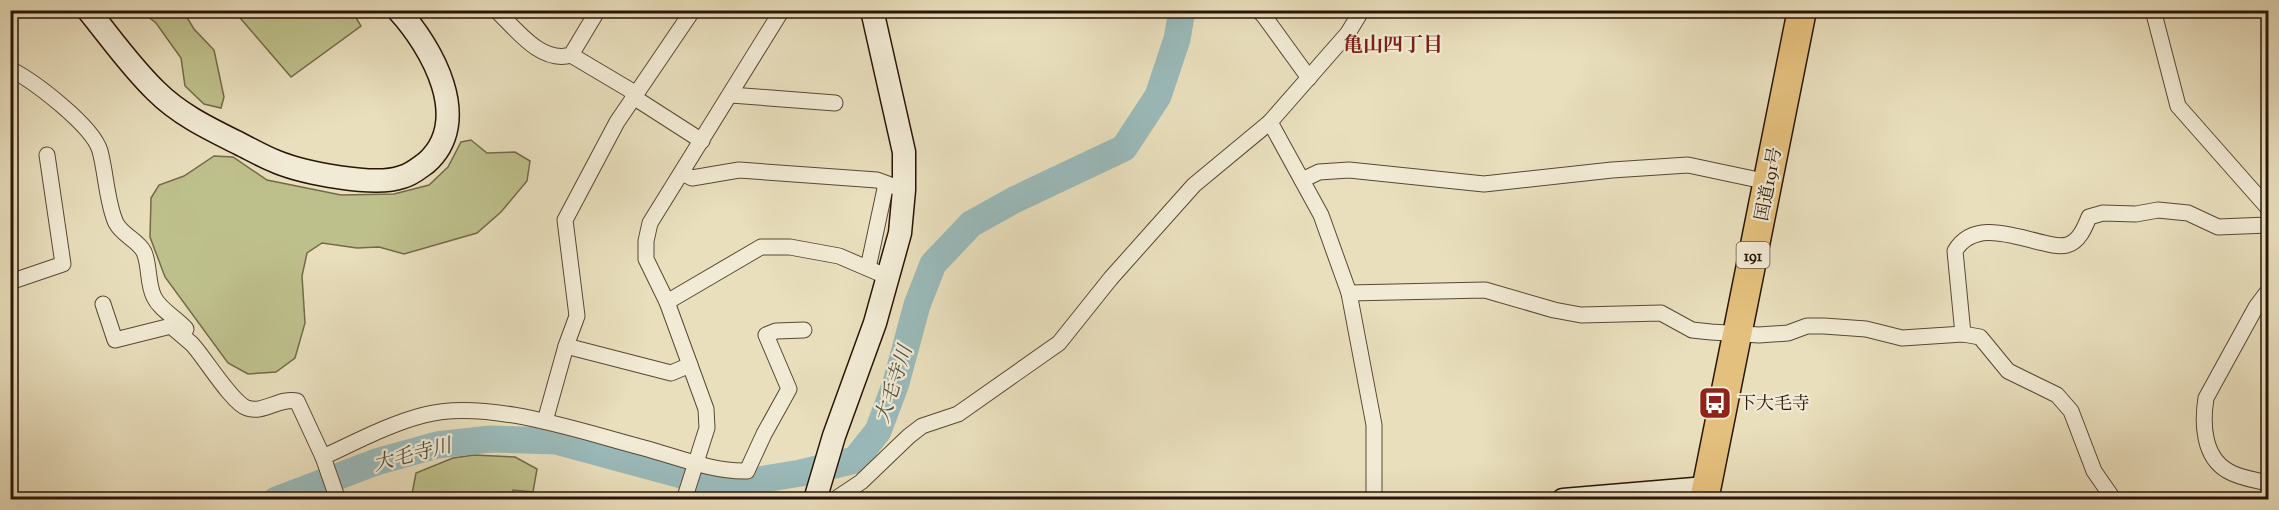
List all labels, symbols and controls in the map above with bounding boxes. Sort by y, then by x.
district label: 亀山四丁目 [1343,32,1443,61]
street label: 国道191号 [1750,145,1790,224]
road number: 191 [1736,242,1770,268]
water label: 大毛寺川 [869,340,922,427]
bus stop icon: 下大毛寺 [1697,385,1733,421]
place label: 下大毛寺 [1738,392,1810,418]
water label: 大毛寺川 [370,432,457,480]

